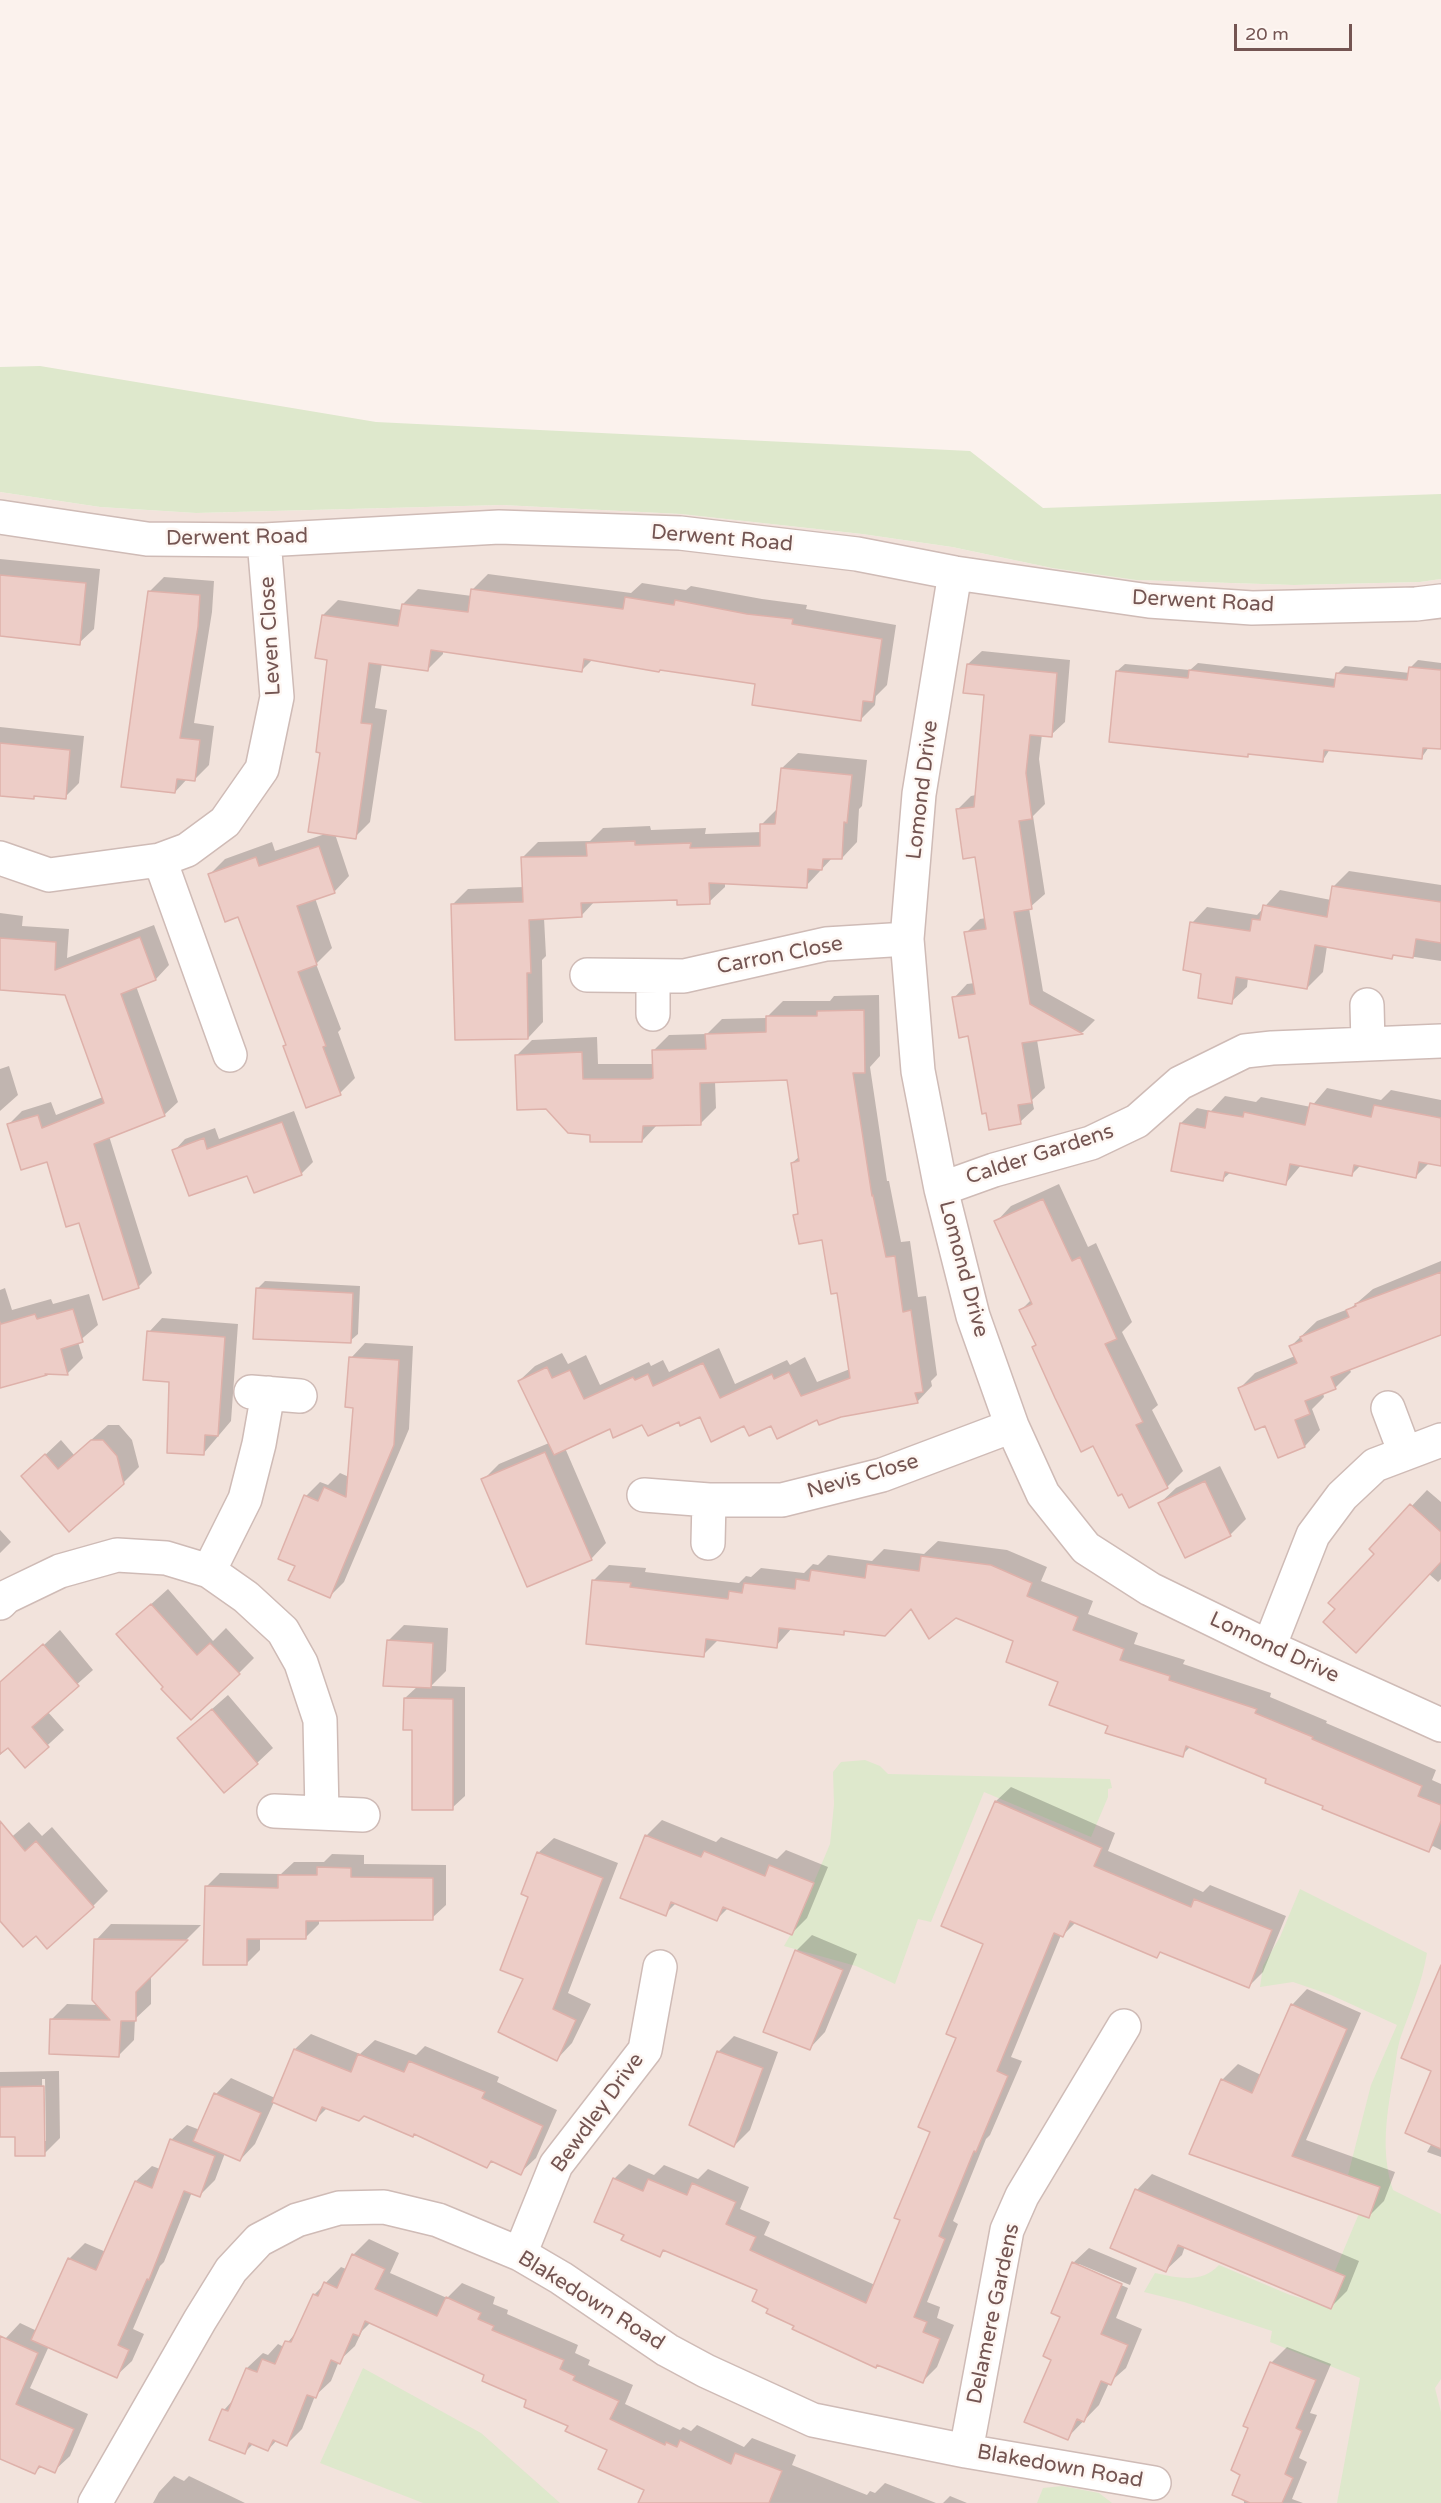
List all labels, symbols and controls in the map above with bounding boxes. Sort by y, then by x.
scale bar [1237,12,1356,50]
text: 20 m [1245,23,1289,45]
street label: Derwent Road [650,520,794,558]
street label: Derwent Road [166,524,308,552]
street label: Leven Close [255,576,287,696]
street label: Derwent Road [1131,586,1275,618]
street label: Lomond Drive [902,719,944,861]
street label: Carron Close [715,931,845,981]
street label: Calder Gardens [963,1119,1117,1191]
street label: Lomond Drive [933,1198,993,1340]
street label: Nevis Close [804,1449,922,1505]
street label: Lomond Drive [1205,1607,1343,1689]
street label: Bewdley Drive [546,2048,650,2178]
street label: Delamere Gardens [963,2221,1025,2407]
street label: Blakedown Road [513,2246,669,2356]
street label: Blakedown Road [975,2440,1145,2494]

